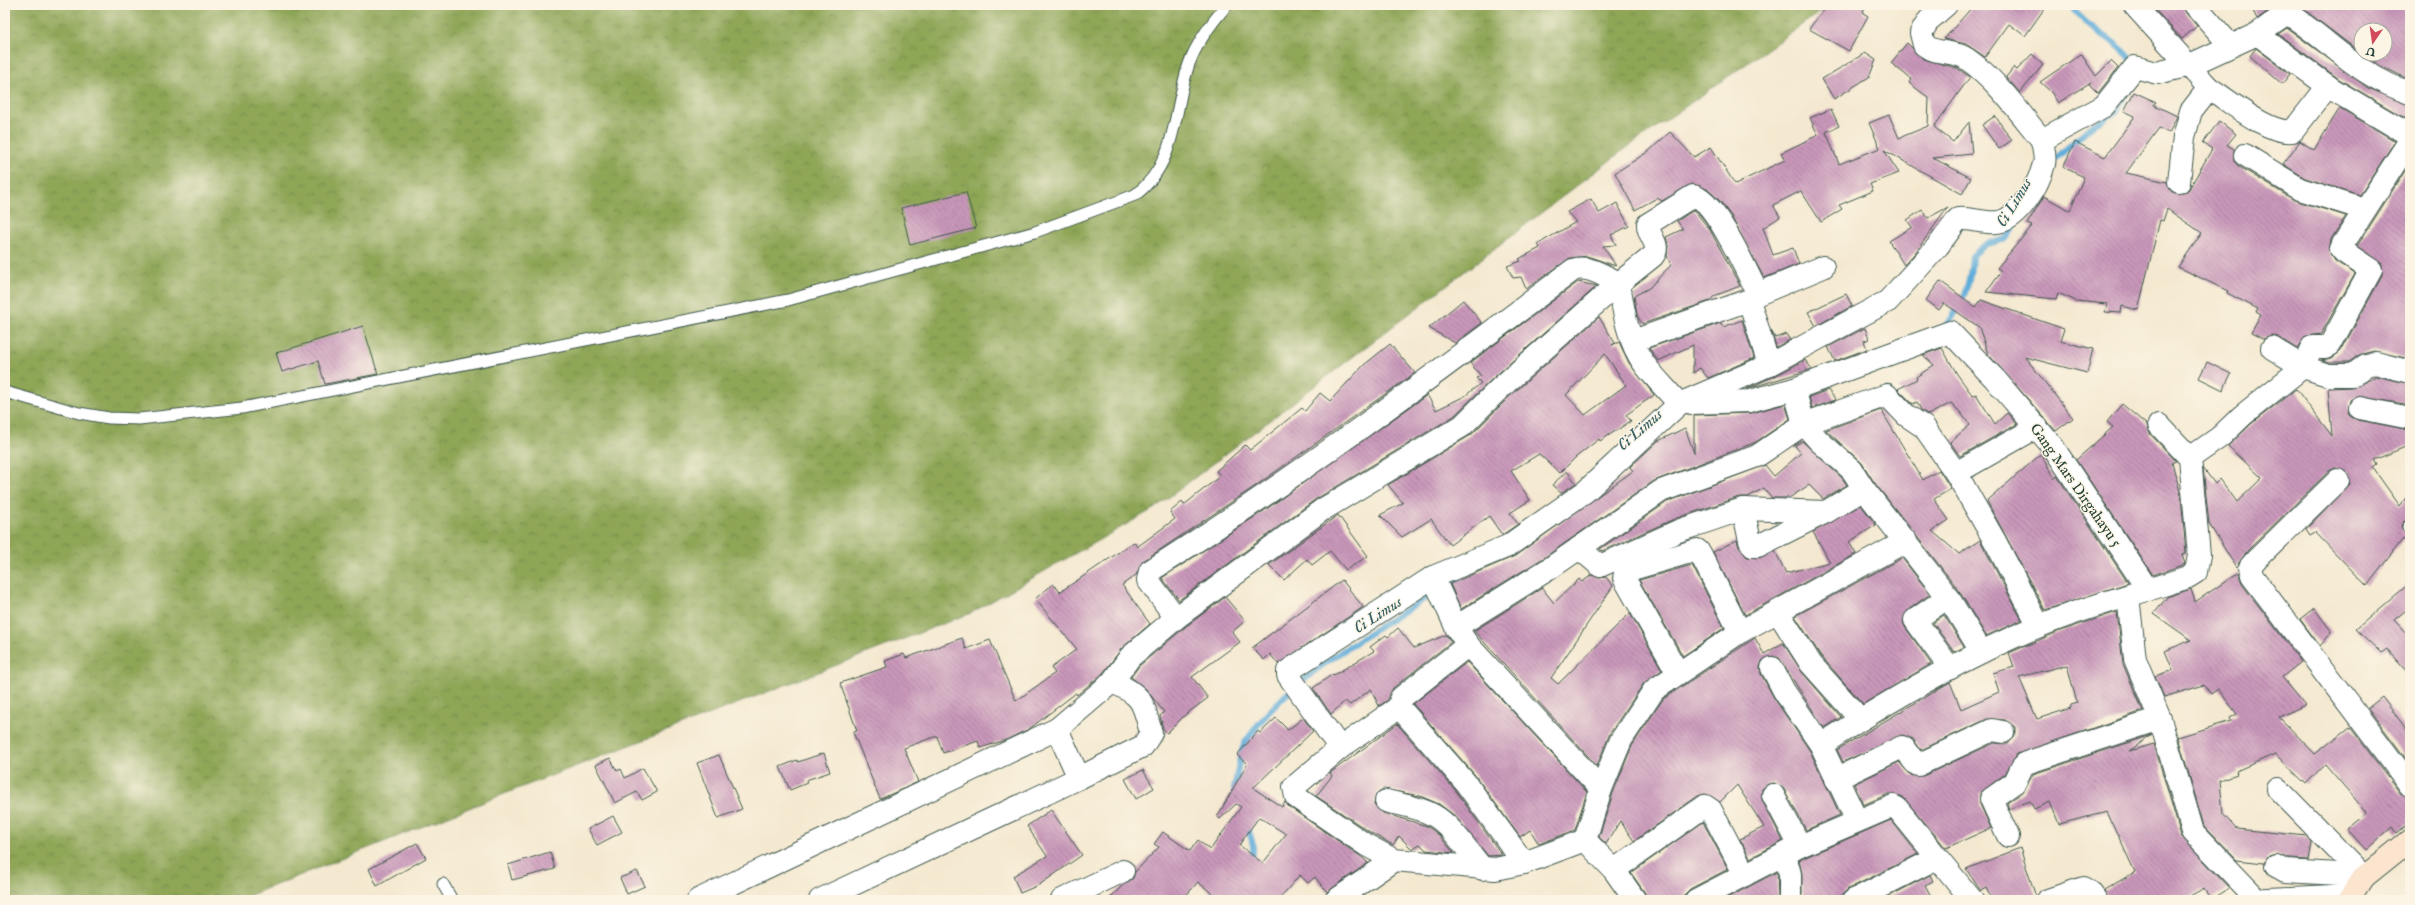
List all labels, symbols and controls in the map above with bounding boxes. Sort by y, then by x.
north arrow [2353,22,2393,62]
text: U [2364,43,2378,59]
water label: Ci Limus [1992,175,2037,231]
water label: Ci Limus [1613,405,1667,456]
street label: Gang Mars Dirgahayu 5 [2026,420,2126,551]
water label: Ci Limus [1350,592,1406,639]

